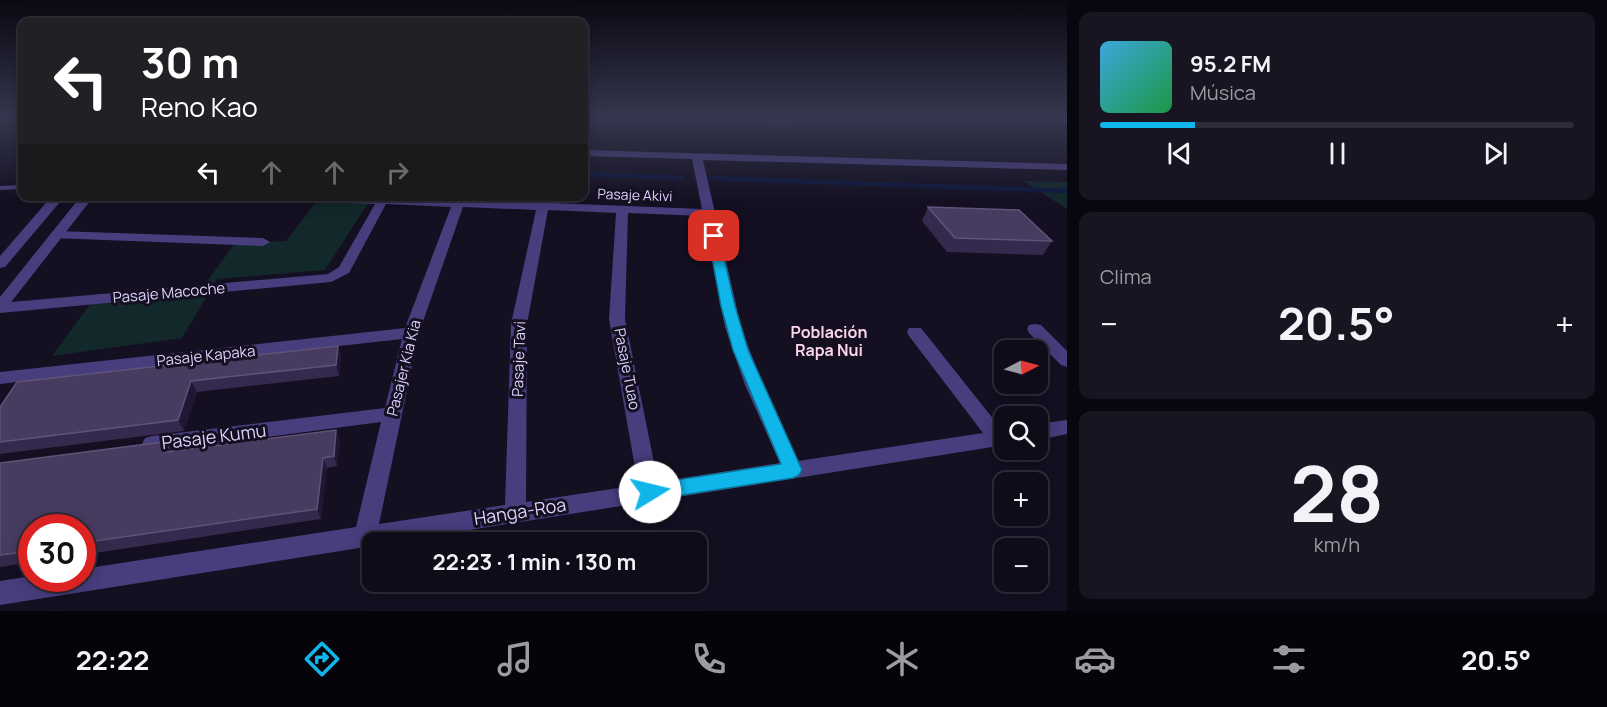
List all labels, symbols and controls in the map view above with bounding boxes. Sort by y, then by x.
text: 30 m [141,33,239,91]
icon: left [42,42,120,120]
text: 95.2 FM [1190,49,1271,79]
text: Música [1190,79,1256,106]
text: Reno Kao [141,88,258,125]
icon: previous [1163,137,1196,170]
icon: pause [1321,137,1354,170]
icon: next [1479,137,1512,170]
icon: left [192,156,225,189]
icon: ahead [255,156,288,189]
icon: ahead [318,156,351,189]
icon: right [381,156,414,189]
street label: Pasaje Akivi [597,184,673,205]
pin [688,210,739,261]
icon: arrive [697,219,730,252]
text: Clima [1100,263,1152,290]
street label: Pasaje Macoche [112,277,226,308]
text: 20.5° [1278,292,1395,354]
text: − [1100,301,1118,346]
text: + [1555,301,1574,346]
street label: Pasajer Kia Kia [381,317,426,418]
street label: Pasaje Tavi [507,321,530,397]
district label: Población Rapa Nui [791,321,867,361]
street label: Pasaje Tuao [609,326,646,412]
street label: Pasaje Kapaka [156,340,256,371]
north arrow [994,340,1048,394]
map controls [994,340,1048,592]
button: search [994,406,1048,460]
street label: Pasaje Kumu [160,418,268,454]
text: 28 [1290,439,1384,545]
position arrow [618,460,682,524]
button: + [994,472,1048,526]
street label: Hanga-Roa [472,492,568,530]
speed limit sign: 30 [18,514,96,592]
text: km/h [1314,531,1360,558]
button: − [994,538,1048,592]
text: 22:23 · 1 min · 130 m [433,547,636,577]
icon: directions [301,638,343,680]
icon: music [494,638,536,680]
icon: phone [688,638,730,680]
icon: climate [881,638,923,680]
icon: car [1074,638,1116,680]
icon: filters [1268,638,1310,680]
text: 22:22 [76,641,149,678]
text: 20.5° [1461,641,1531,678]

